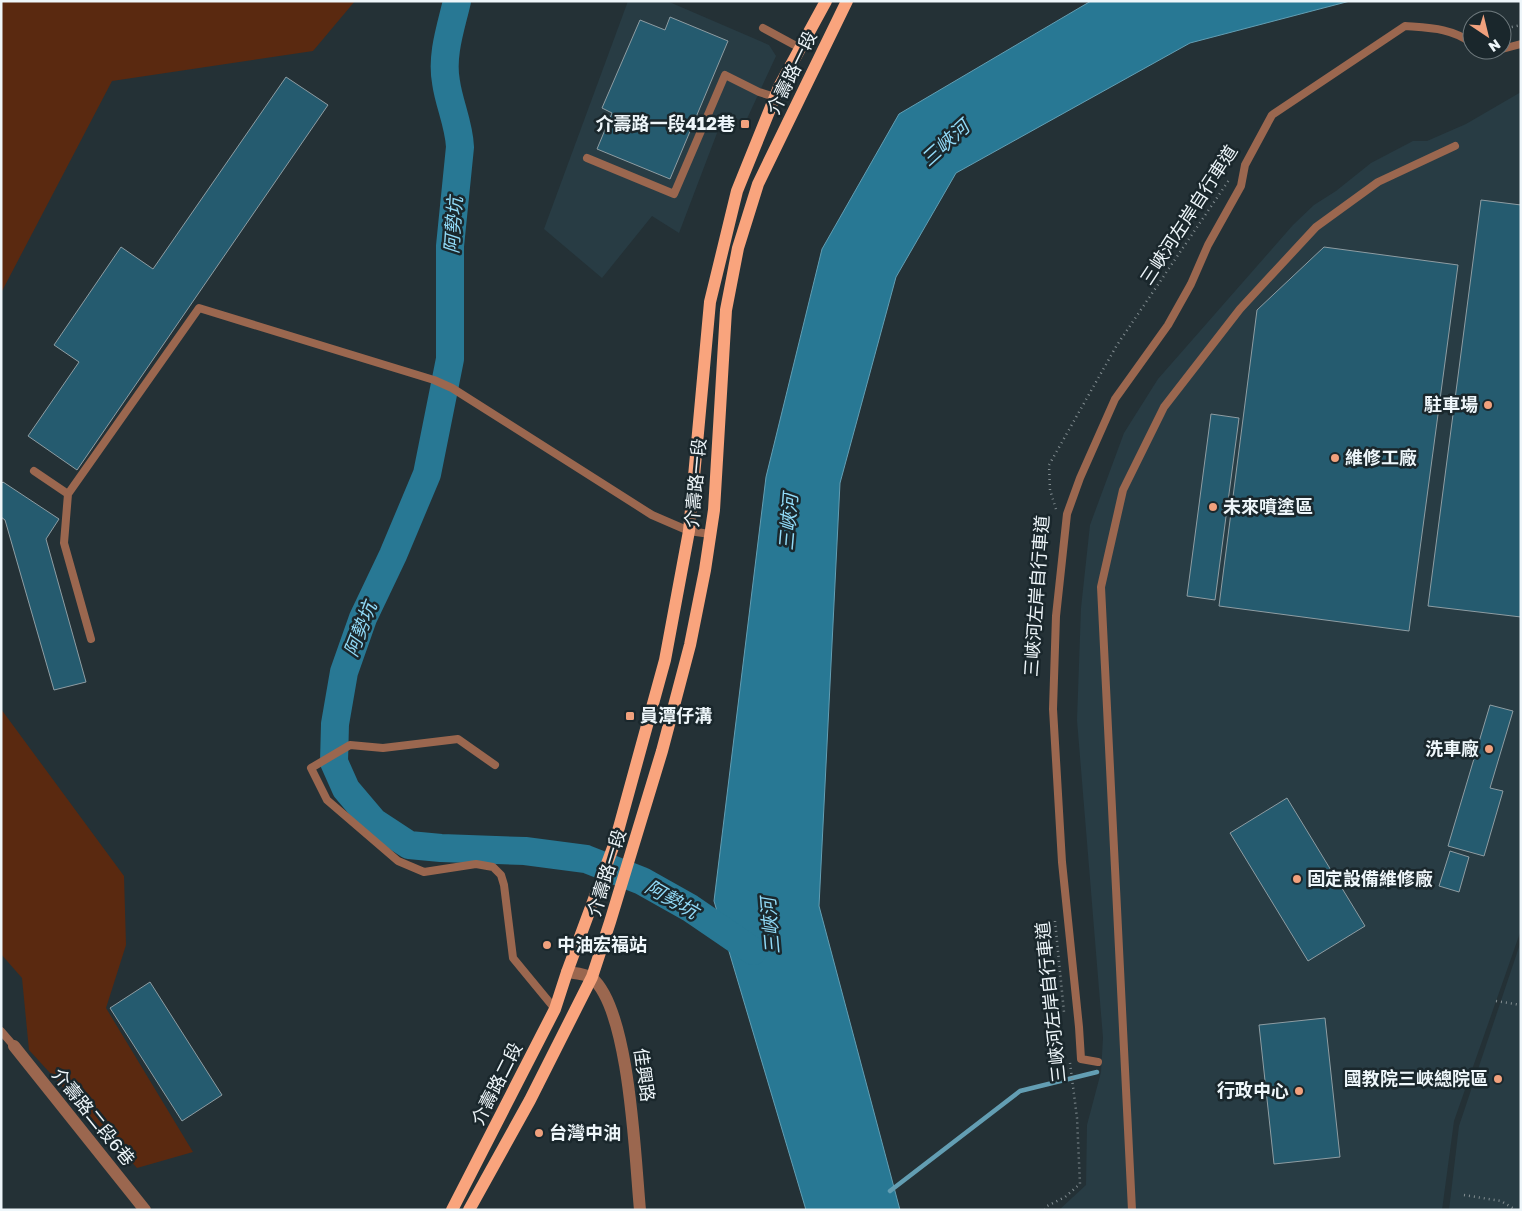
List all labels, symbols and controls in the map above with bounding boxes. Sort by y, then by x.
north arrow [1462,10,1512,60]
street label: 介壽路一段 [761,27,821,118]
text: N [1486,36,1504,56]
place label: 介壽路一段412巷 [596,112,735,134]
water label: 三峽河 [916,112,977,170]
marker: 介壽路一段412巷 [739,118,751,130]
street label: 三峽河左岸自行車道 [1135,141,1242,288]
water label: 阿勢坑 [439,193,466,254]
place label: 駐車場 [1424,393,1478,415]
marker: 駐車場 [1482,399,1494,411]
street label: 介壽路一段 [680,437,710,529]
place label: 維修工廠 [1345,446,1417,468]
marker: 維修工廠 [1329,452,1341,464]
water label: 三峽河 [774,489,802,551]
place label: 未來噴塗區 [1223,495,1313,517]
marker: 未來噴塗區 [1207,501,1219,513]
street label: 三峽河左岸自行車道 [1019,514,1053,678]
water label: 阿勢坑 [339,595,382,660]
place label: 員潭仔溝 [640,704,712,726]
marker: 員潭仔溝 [624,710,636,722]
place label: 洗車廠 [1425,737,1479,759]
marker: 洗車廠 [1483,743,1495,755]
street label: 介壽路一段 [582,826,630,919]
place label: 固定設備維修廠 [1307,867,1433,889]
marker: 固定設備維修廠 [1291,873,1303,885]
water label: 阿勢坑 [642,874,705,924]
water label: 三峽河 [755,893,783,955]
street label: 三峽河左岸自行車道 [1031,920,1069,1084]
place label: 中油宏福站 [557,933,647,955]
marker: 中油宏福站 [541,939,553,951]
street label: 介壽路二段 [466,1038,526,1129]
street label: 佳興路 [630,1047,660,1103]
street label: 介壽路二段6巷 [48,1063,140,1169]
place label: 國教院三峽總院區 [1344,1067,1488,1089]
marker: 國教院三峽總院區 [1492,1073,1504,1085]
place label: 行政中心 [1217,1079,1289,1101]
marker: 行政中心 [1293,1085,1305,1097]
place label: 台灣中油 [549,1121,621,1143]
marker: 台灣中油 [533,1127,545,1139]

